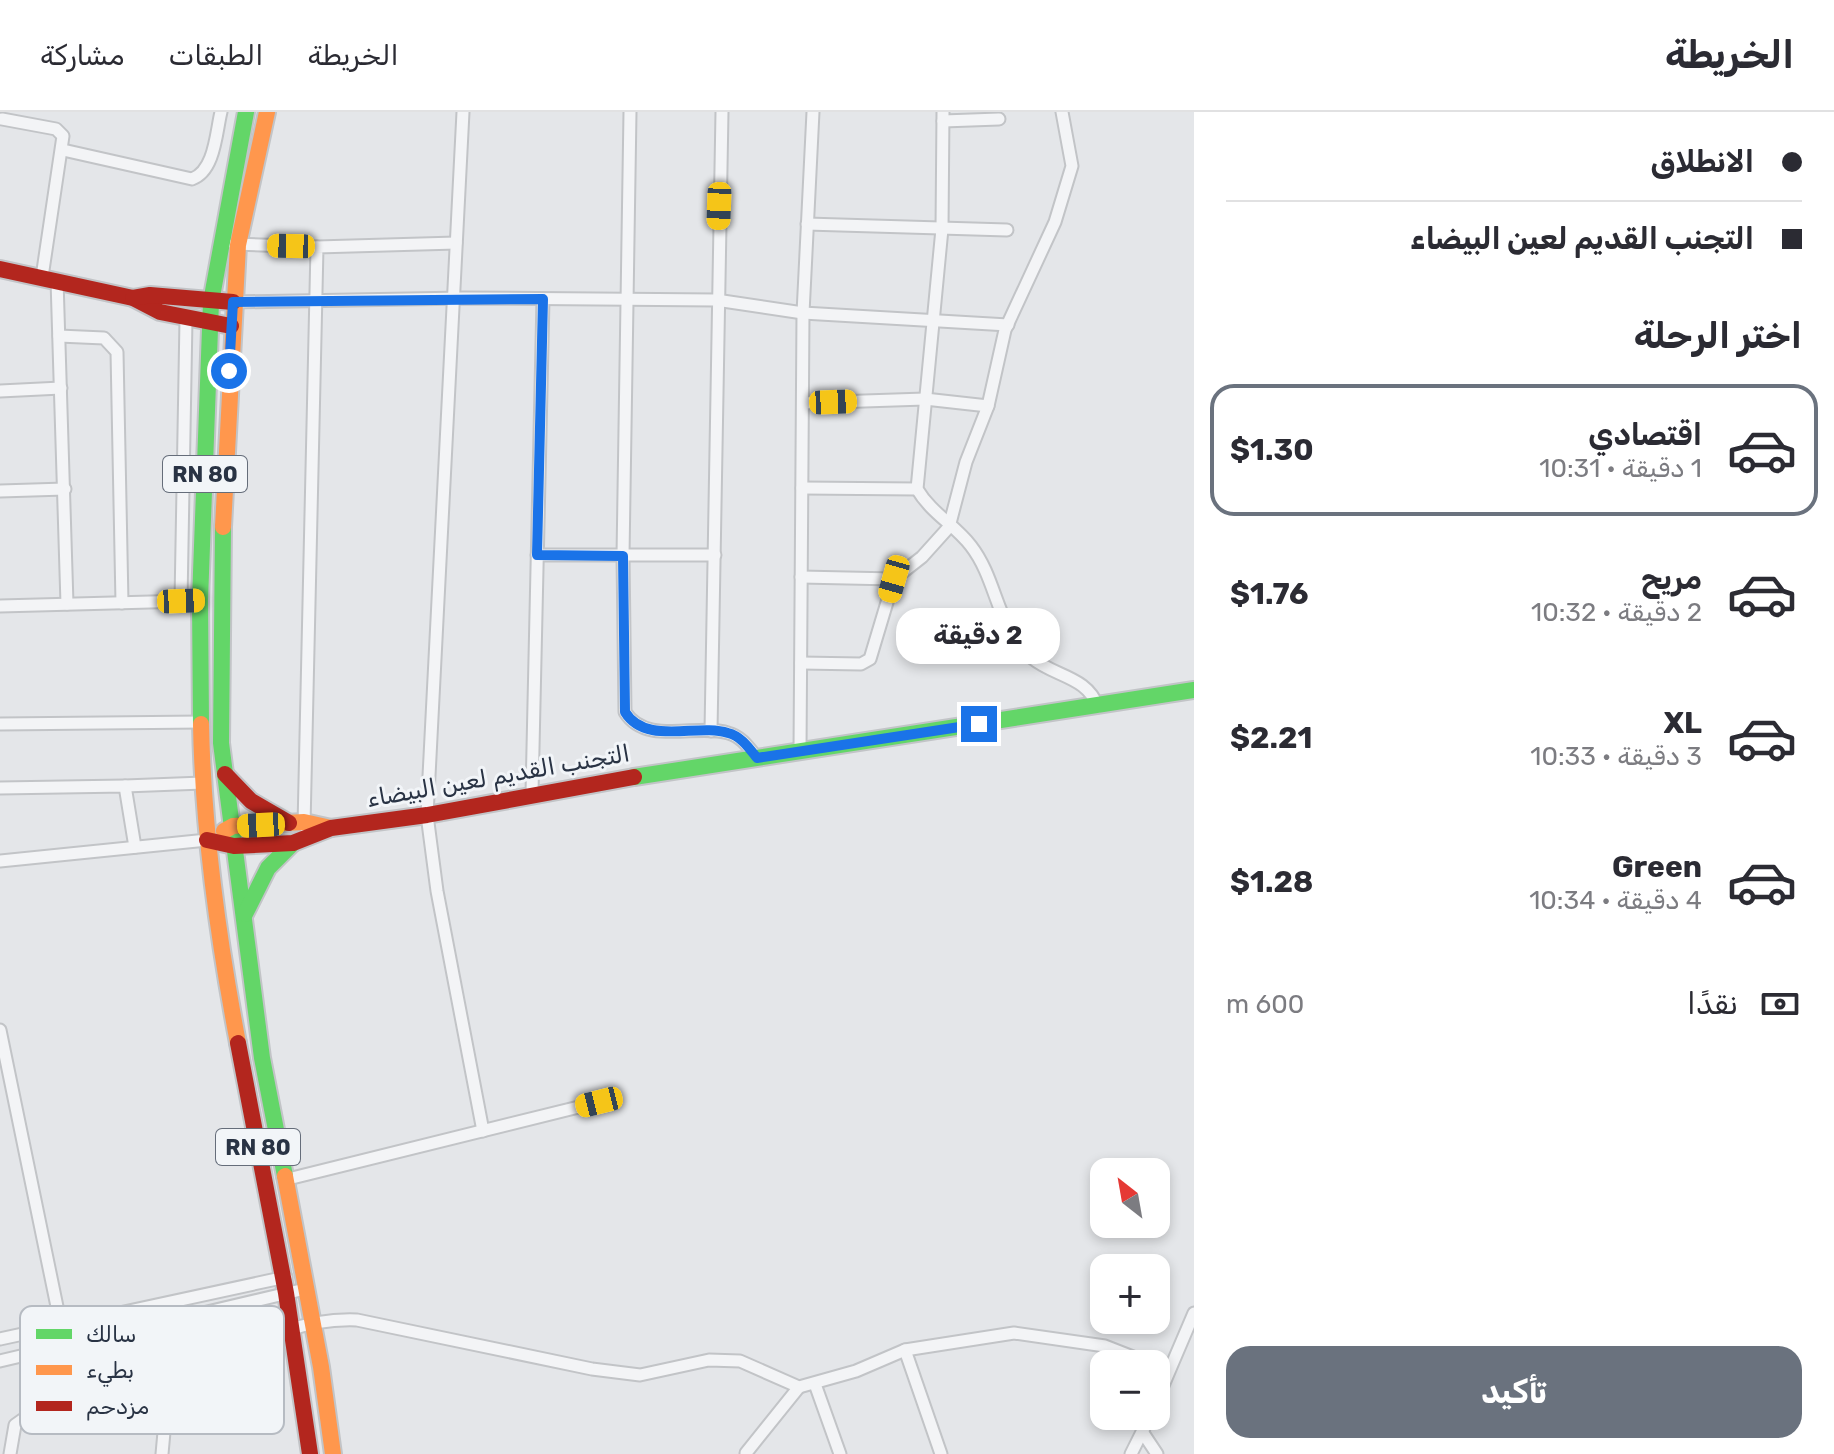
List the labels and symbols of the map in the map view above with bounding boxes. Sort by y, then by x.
car [706,182,732,230]
car [267,234,315,258]
route start [211,353,247,389]
car [809,389,857,415]
road number: RN 80 [163,456,247,492]
car [876,553,912,605]
car [157,588,205,614]
callout: 2 دقيقة [897,608,1061,664]
route end [961,706,997,742]
street label: التجنب القديم لعين البيضاء [364,739,632,814]
car [236,812,286,838]
car [573,1085,625,1119]
road number: RN 80 [216,1129,300,1165]
north arrow [1090,1158,1170,1238]
legend [20,1306,284,1434]
text: سالك [86,1321,137,1348]
text: بطيء [86,1357,134,1387]
text: مزدحم [86,1393,149,1421]

